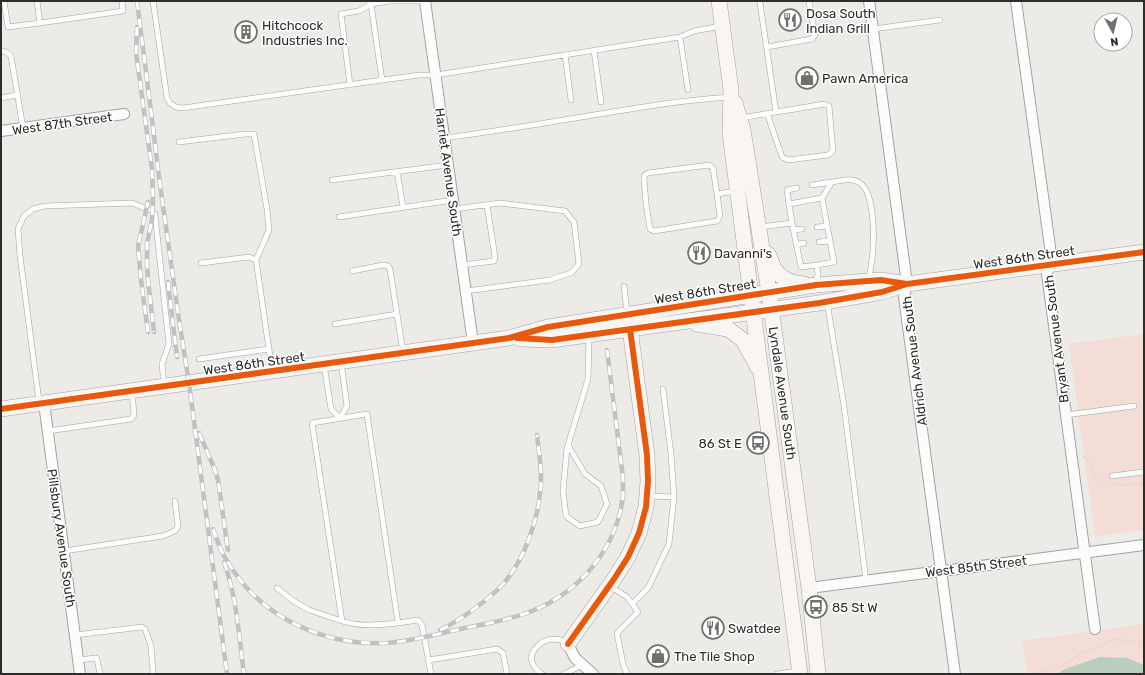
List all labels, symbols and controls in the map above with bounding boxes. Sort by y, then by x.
place label: Dosa South Indian Grill [806,6,876,36]
restaurant icon: Dosa South Indian Grill [777,7,803,33]
north arrow [1093,12,1133,52]
place label: Hitchcock Industries Inc. [262,18,348,48]
building icon: Hitchcock Industries Inc. [233,19,259,45]
text: N [1109,34,1119,48]
shop icon: Pawn America [794,65,820,91]
place label: Pawn America [822,71,909,86]
street label: Harriet Avenue South [432,107,465,237]
street label: West 87th Street [11,109,113,138]
restaurant icon: Davanni's [686,240,712,266]
street label: West 86th Street [972,243,1076,272]
place label: Davanni's [714,246,773,261]
street label: Bryant Avenue South [1041,274,1072,404]
street label: West 86th Street [653,276,757,307]
street label: Aldrich Avenue South [899,295,930,427]
street label: Lyndale Avenue South [766,325,799,461]
street label: West 86th Street [202,349,306,378]
bus stop icon: 86 St E [745,430,771,456]
place label: 86 St E [698,436,742,451]
street label: Pillsbury Avenue South [44,468,79,608]
street label: West 85th Street [924,553,1028,580]
bus stop icon: 85 St W [803,594,829,620]
place label: 85 St W [832,600,878,615]
restaurant icon: Swatdee [700,615,726,641]
place label: Swatdee [728,621,781,636]
shop icon: The Tile Shop [645,643,671,669]
place label: The Tile Shop [674,649,755,664]

